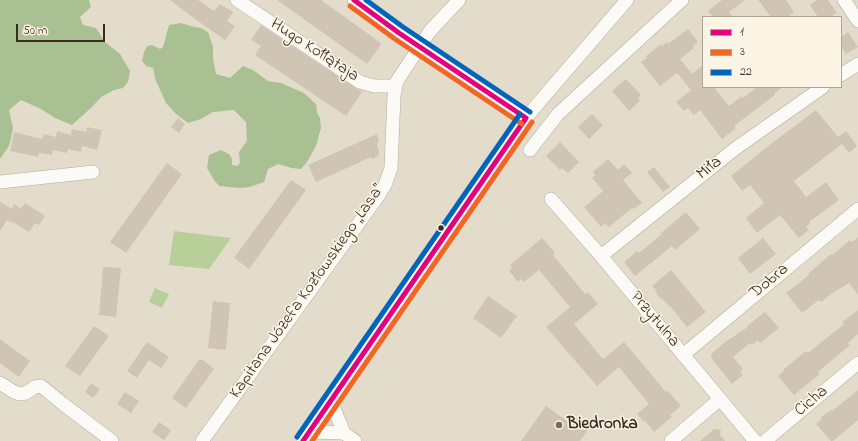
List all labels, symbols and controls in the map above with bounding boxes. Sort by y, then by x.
street label: Hugo Kołłątaja [266,15,362,87]
scale bar [18,16,107,42]
legend [702,16,842,88]
text: 50 m [23,22,47,40]
text: 1 [740,23,744,41]
text: 3 [740,43,745,61]
text: 22 [740,63,752,81]
street label: Miła [693,153,727,185]
street label: Kapitana Józefa Kozłowskiego „Lasa” [226,181,390,403]
unlabelled marker [436,223,446,233]
street label: Dobra [747,260,793,304]
street label: Przytulna [625,288,683,352]
street label: Cicha [791,382,833,422]
place label: Biedronka [567,415,638,435]
marker: Biedronka [554,420,564,430]

